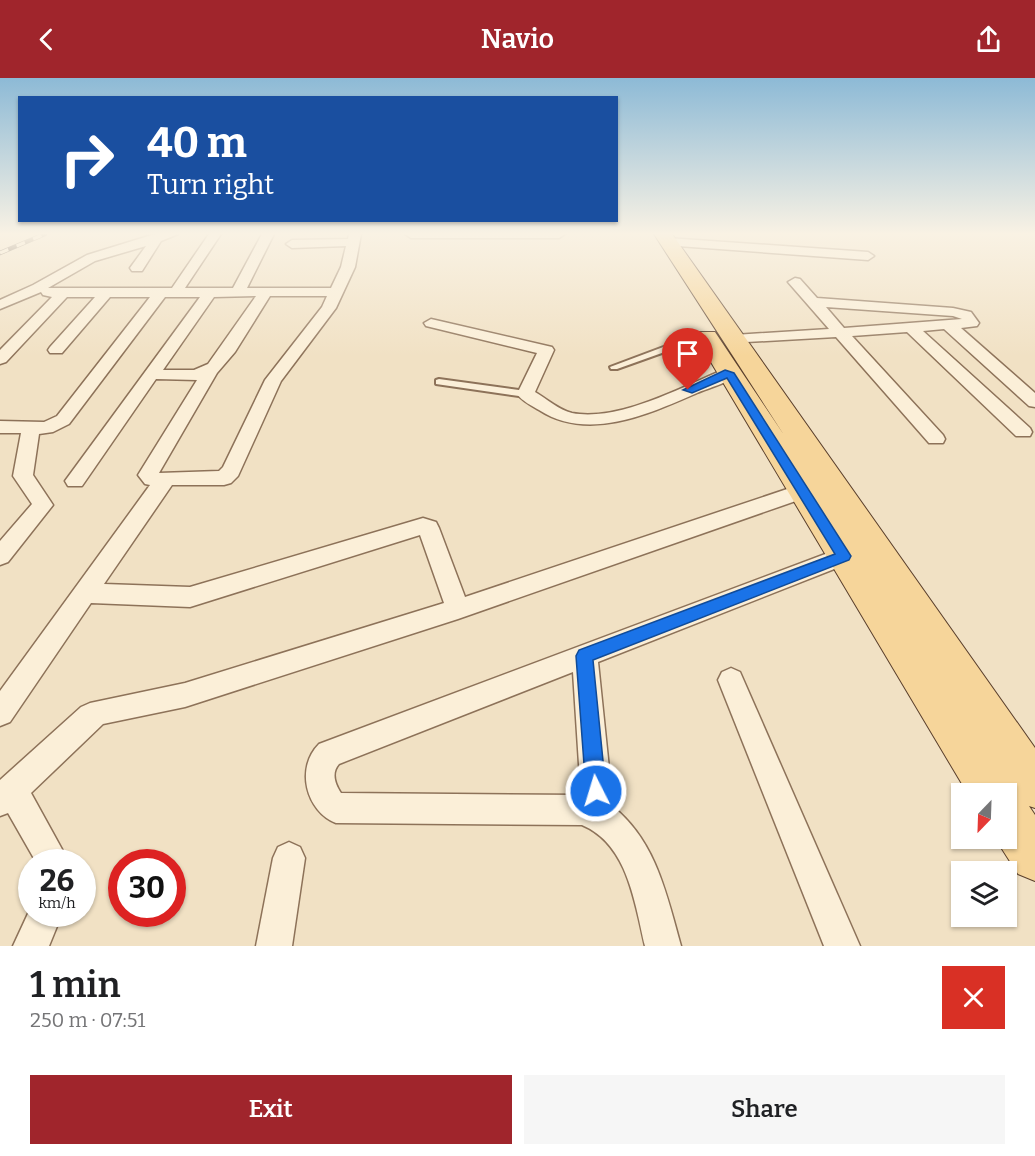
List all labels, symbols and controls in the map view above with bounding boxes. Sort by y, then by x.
icon: back [30,23,63,56]
text: Navio [481,23,554,55]
icon: share [972,23,1005,56]
text: 40 m [147,118,247,168]
icon: right [48,120,126,198]
text: Turn right [147,169,274,201]
pin [662,328,713,390]
icon: arrive [671,337,704,370]
position arrow [564,759,628,823]
north arrow [951,783,1017,849]
map controls [951,783,1017,927]
speed limit sign: 30 [108,849,186,927]
button: layers [951,861,1017,927]
text: 26 [40,863,74,899]
text: km/h [38,894,76,912]
text: 1 min [30,963,121,1007]
button: close [942,966,1005,1029]
text: 250 m · 07:51 [30,1008,145,1032]
button: Exit [30,1075,512,1144]
button: Share [524,1075,1005,1144]

